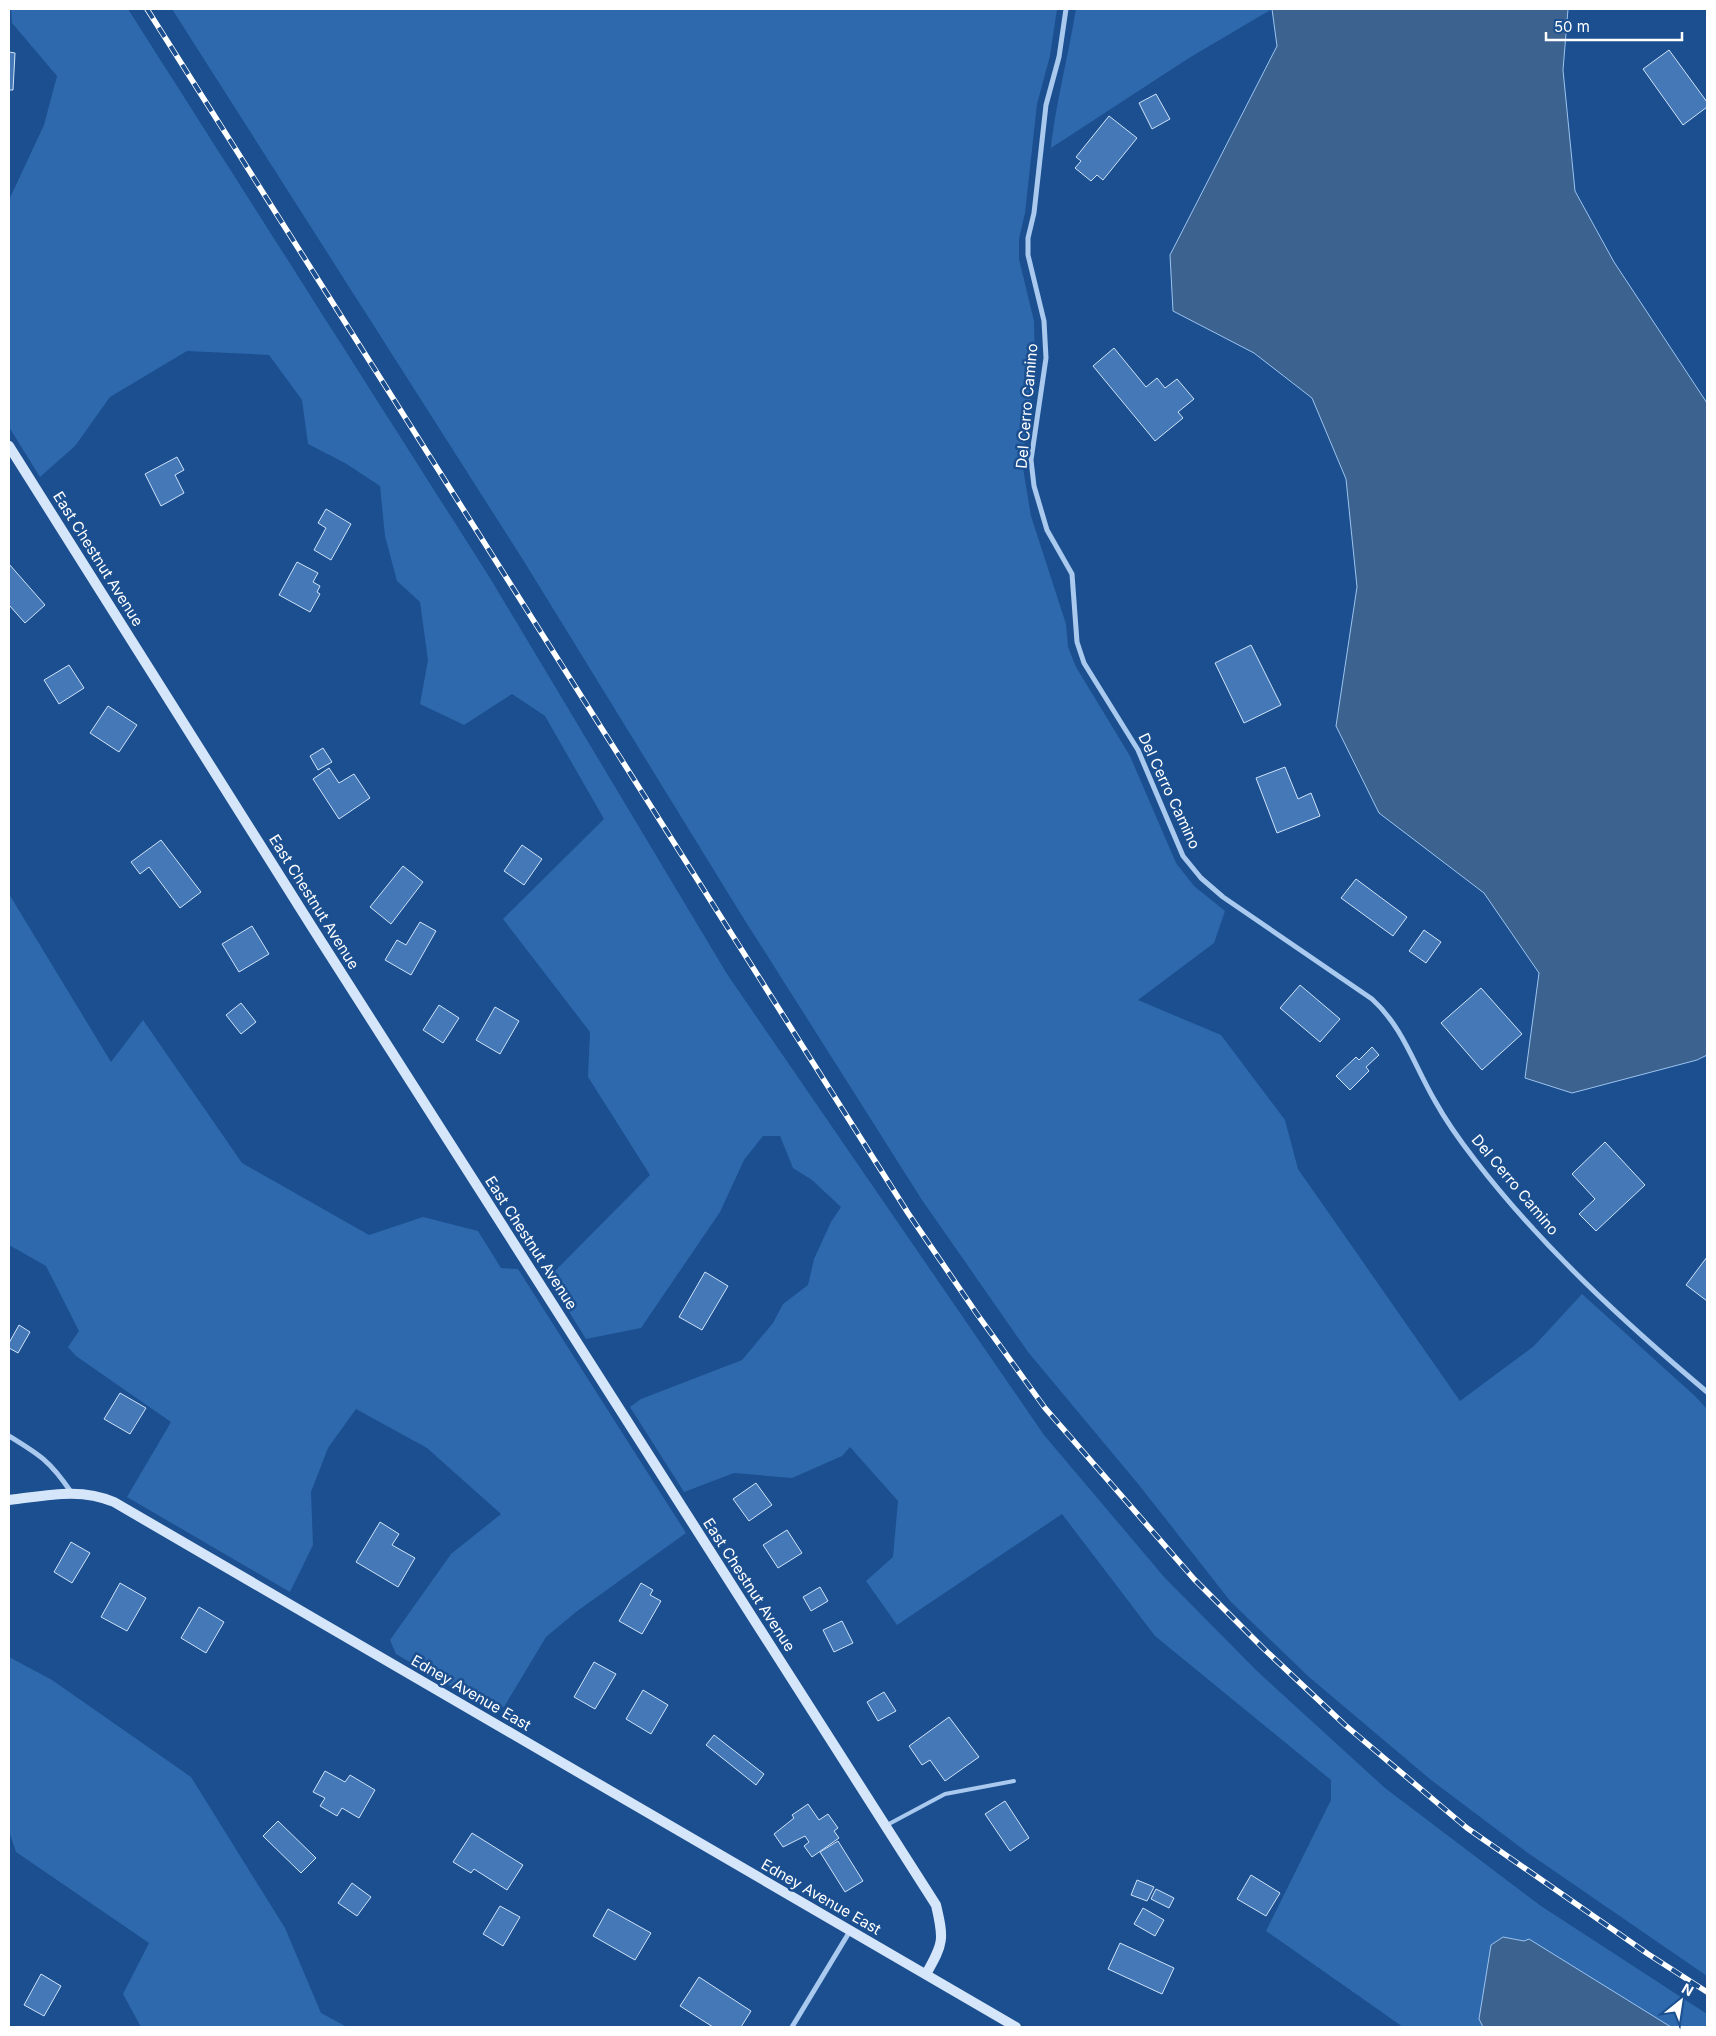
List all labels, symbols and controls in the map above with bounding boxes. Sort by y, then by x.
scale bar [1546,10,1682,42]
text: 50 m [1554,17,1590,36]
street label: Del Cerro Camino [1012,343,1041,469]
street label: East Chestnut Avenue [49,488,148,630]
street label: Del Cerro Camino [1134,730,1205,852]
street label: East Chestnut Avenue [265,831,364,973]
street label: Del Cerro Camino [1468,1130,1563,1239]
street label: East Chestnut Avenue [481,1172,582,1313]
street label: East Chestnut Avenue [699,1514,800,1655]
street label: Edney Avenue East [408,1651,535,1735]
street label: Edney Avenue East [758,1855,885,1939]
north arrow [1656,1976,1706,2026]
text: N [1679,1979,1697,1999]

